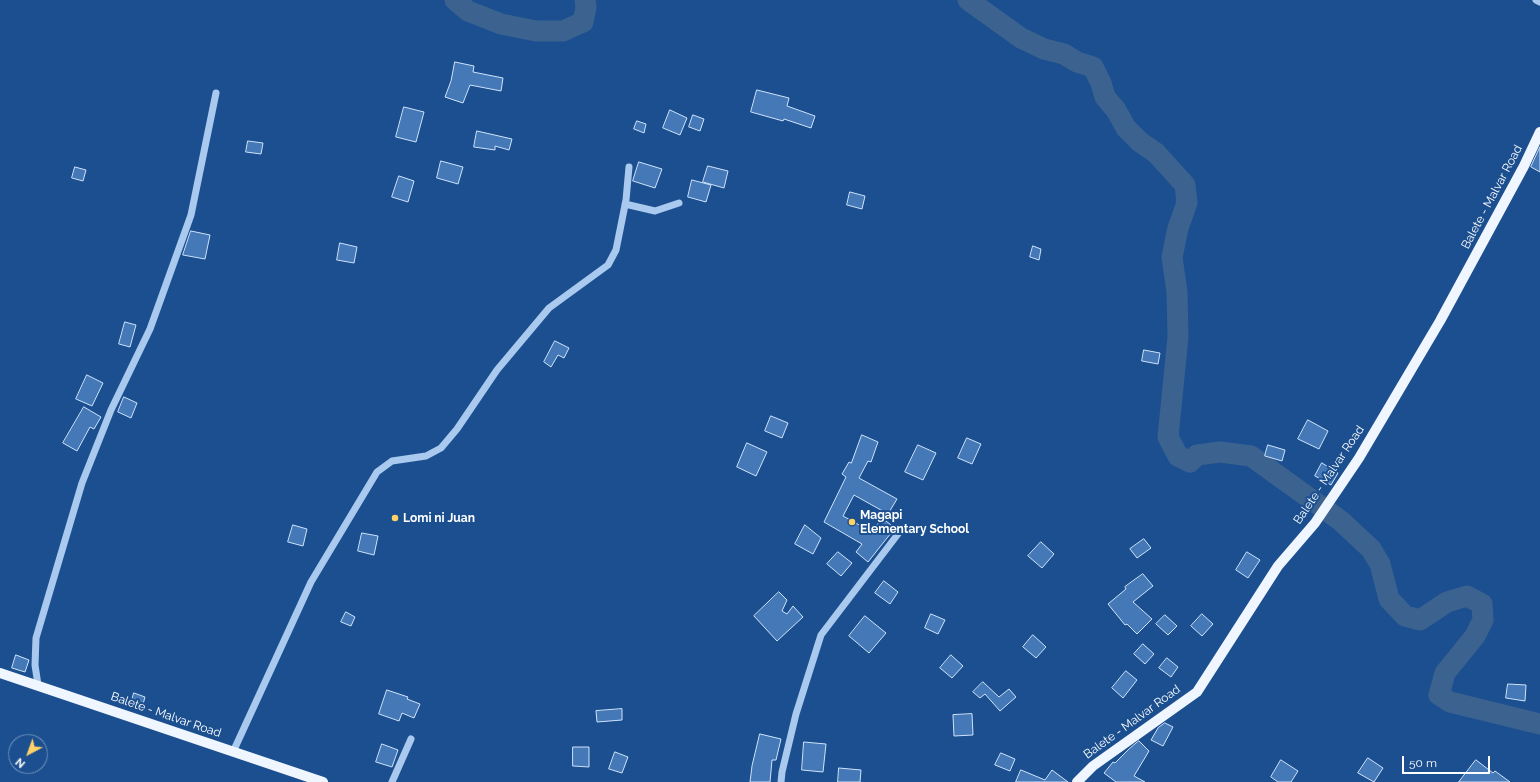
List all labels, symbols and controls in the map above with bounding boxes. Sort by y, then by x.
street label: Balete - Malvar Road [1458,142,1526,252]
street label: Balete - Malvar Road [1291,423,1367,527]
place label: Magapi Elementary School [860,508,969,536]
place label: Lomi ni Juan [403,511,475,525]
marker: Lomi ni Juan [390,513,400,523]
marker: Magapi Elementary School [847,517,857,527]
street label: Balete - Malvar Road [1081,682,1183,762]
street label: Balete - Malvar Road [109,689,223,741]
north arrow [8,734,48,774]
scale bar [1404,748,1492,774]
text: N [13,755,28,770]
text: 50 m [1409,756,1437,770]

